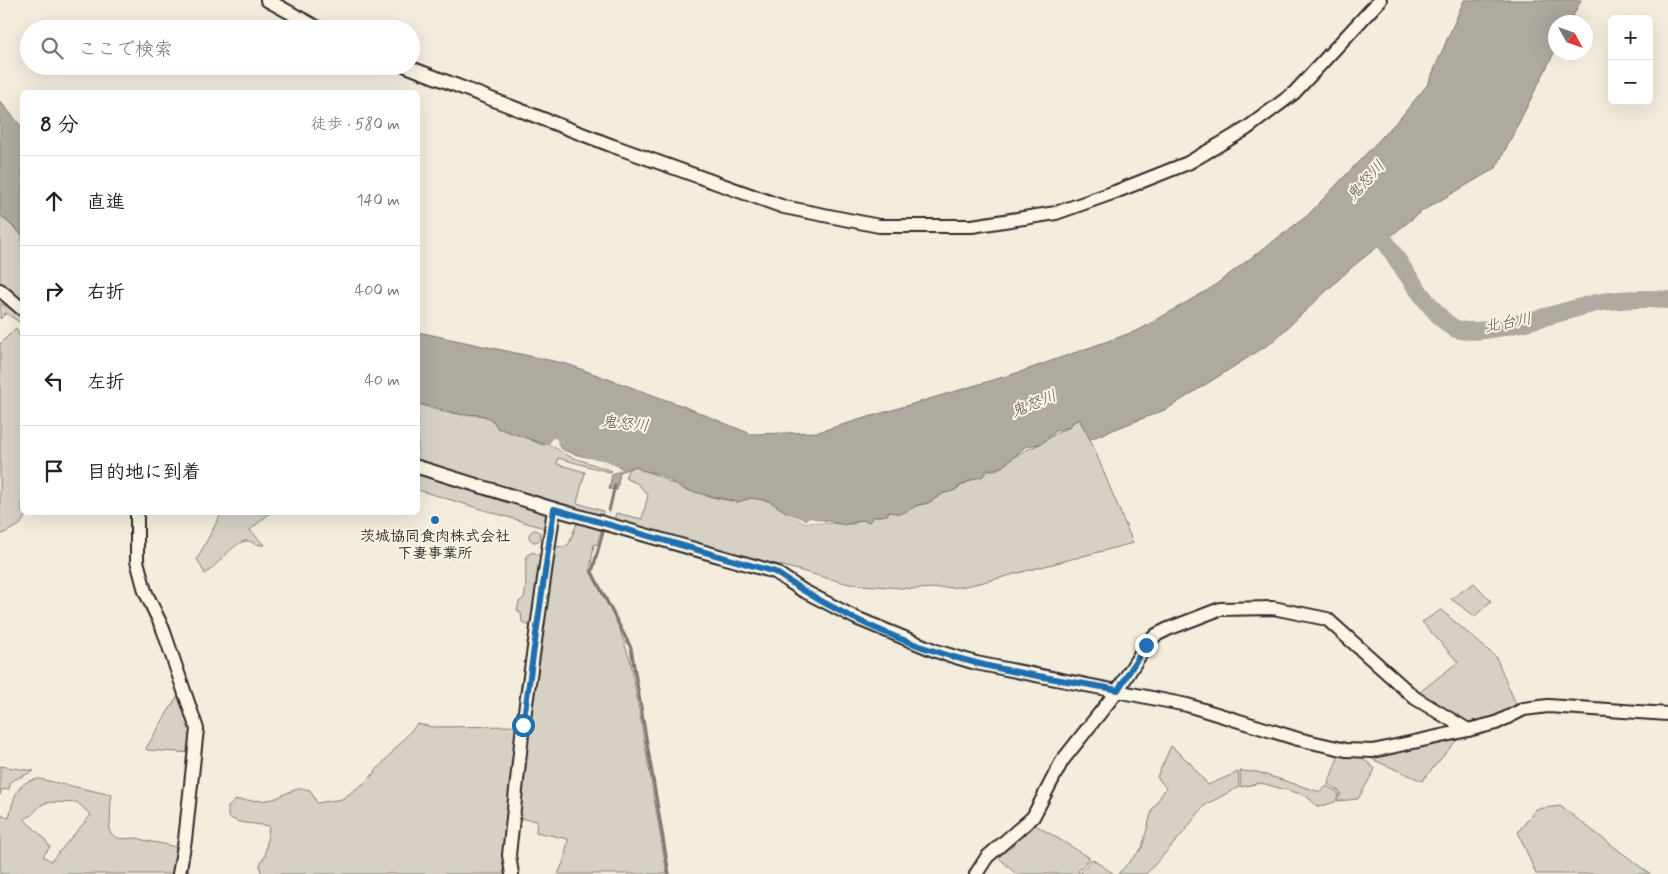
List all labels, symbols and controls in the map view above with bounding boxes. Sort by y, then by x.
north arrow [1548,15,1593,60]
map controls [1608,15,1653,105]
button: + [1608,15,1653,60]
search box [20,20,420,75]
icon: search [38,34,66,62]
text: ここで検索 [78,37,173,62]
button: − [1608,60,1653,105]
text: 8 分 [40,111,79,139]
text: 徒歩 · 580 m [311,114,400,135]
water label: 鬼怒川 [1342,156,1390,206]
icon: ahead [40,187,68,215]
text: 直進 [87,190,125,215]
text: 140 m [356,190,400,211]
icon: right [40,277,68,305]
text: 右折 [87,280,125,305]
text: 400 m [355,280,400,301]
water label: 北台川 [1482,308,1534,338]
icon: left [40,367,68,395]
text: 左折 [87,370,125,395]
text: 40 m [364,370,400,391]
water label: 鬼怒川 [1008,385,1060,423]
water label: 鬼怒川 [600,411,650,437]
icon: arrive [40,457,68,485]
text: 目的地に到着 [87,460,201,485]
marker: 茨城協同食肉株式会社 下妻事業所 [429,514,441,526]
place label: 茨城協同食肉株式会社 下妻事業所 [360,527,510,564]
route end [1135,634,1158,657]
route start [512,714,535,737]

